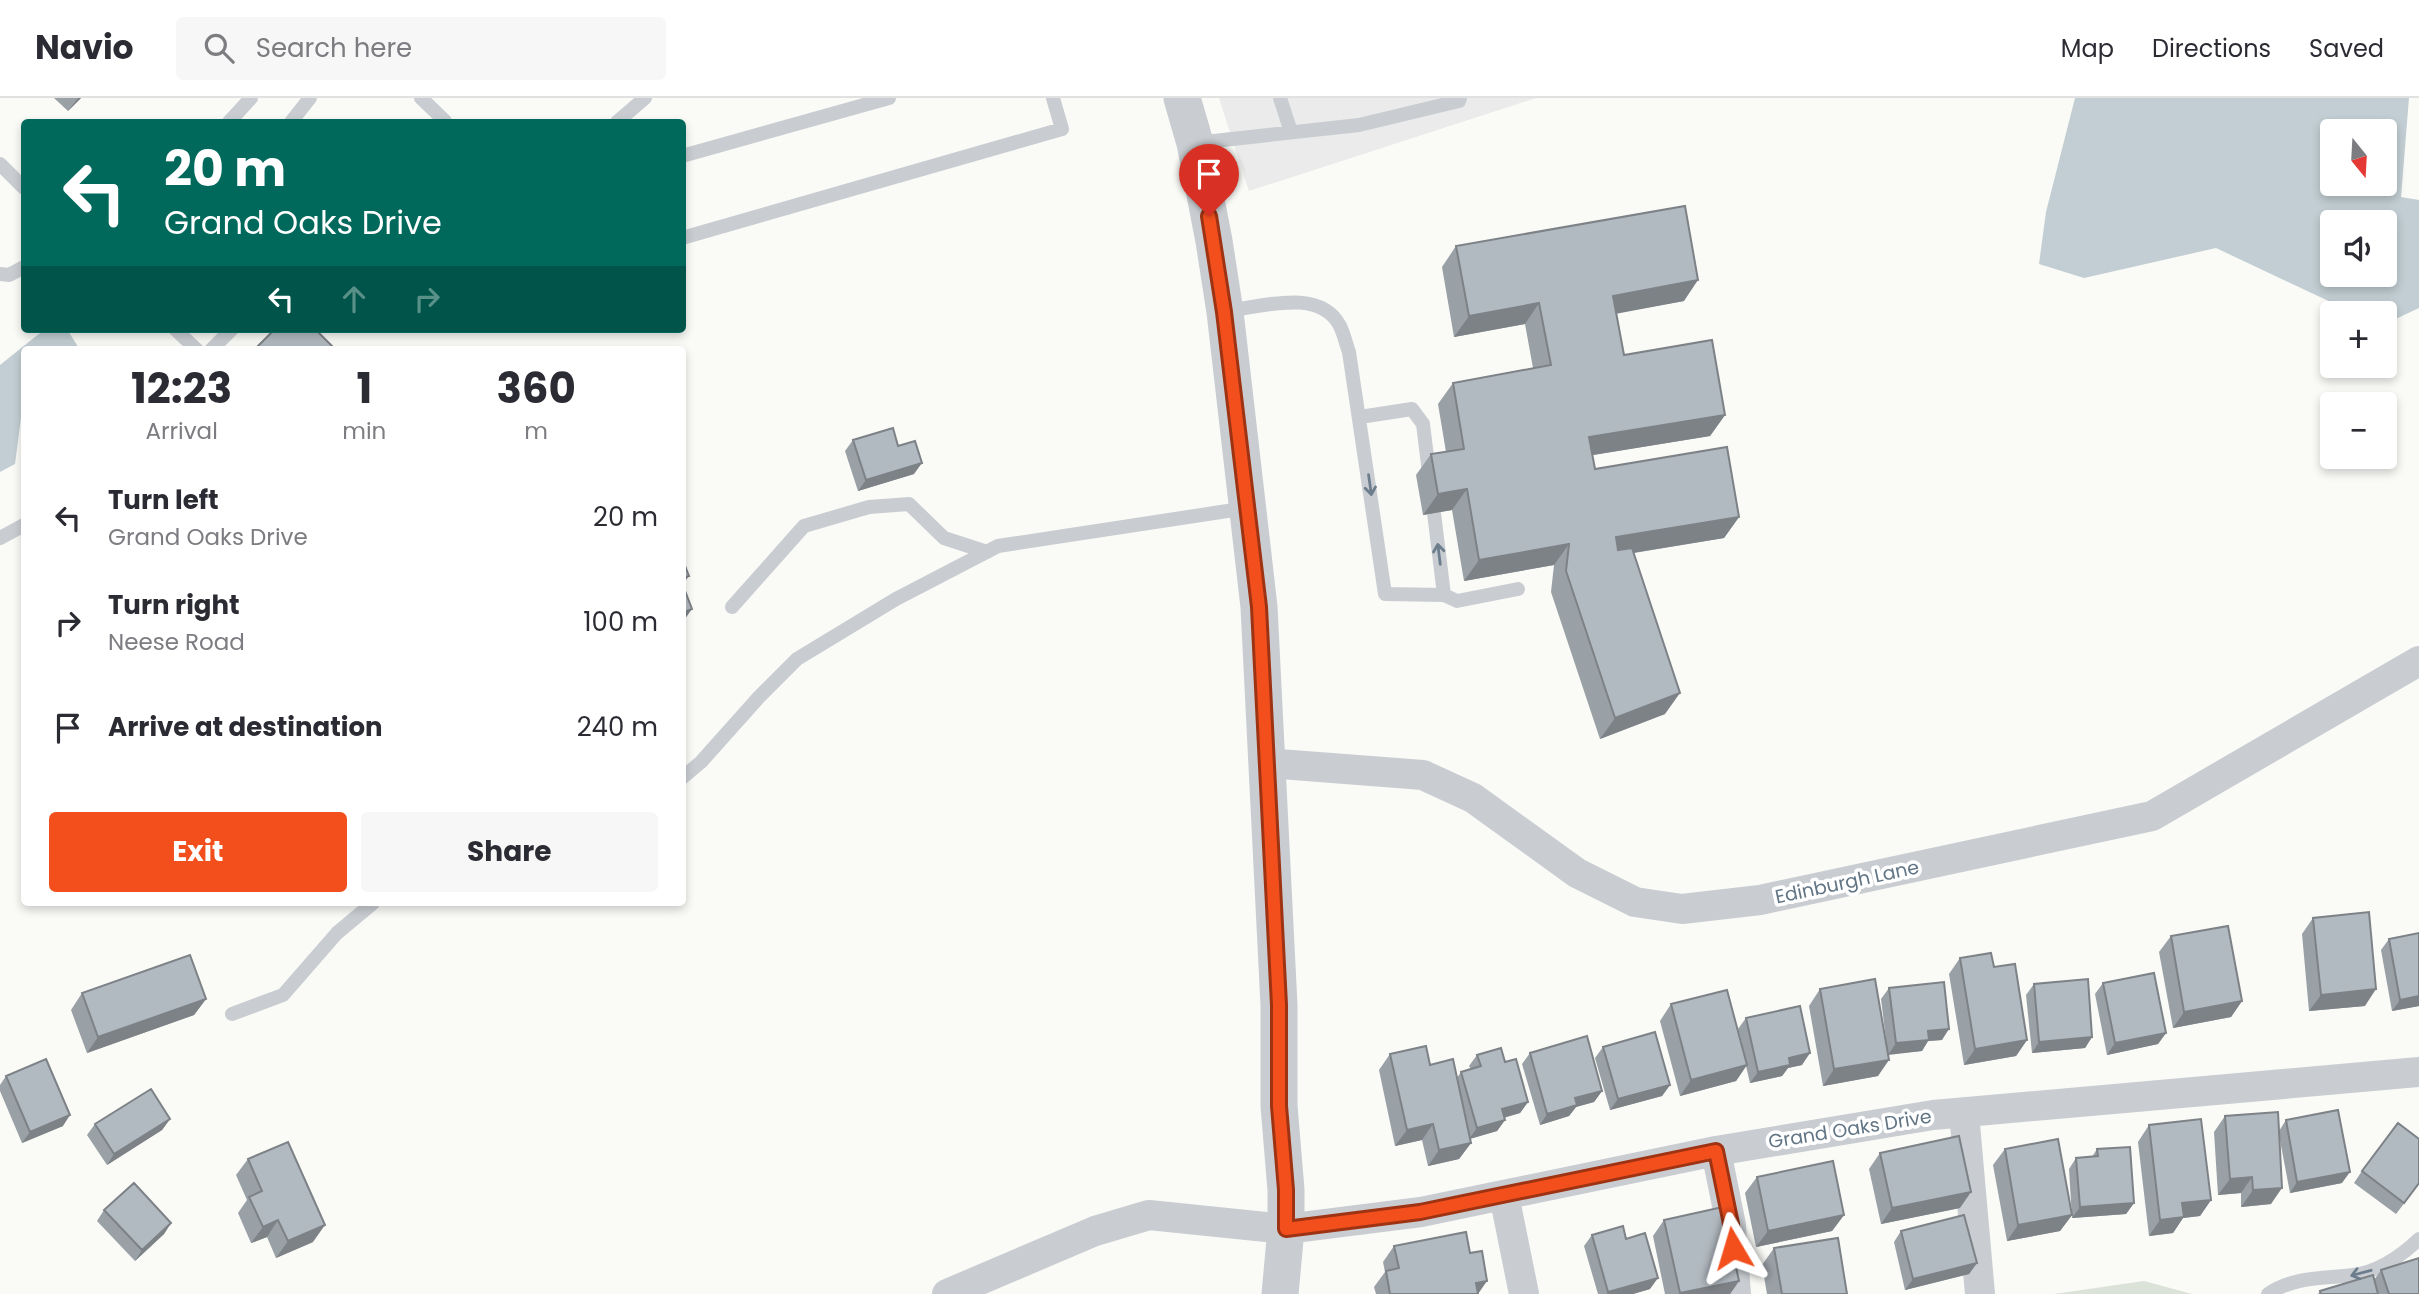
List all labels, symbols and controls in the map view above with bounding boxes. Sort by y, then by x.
search box [176,17,666,80]
text: Navio [35,24,134,71]
icon: search [200,29,238,67]
text: Search here [256,30,412,66]
text: Map [2061,32,2114,65]
text: Directions [2152,32,2271,65]
text: Saved [2309,32,2384,65]
north arrow [2320,119,2398,196]
map controls [2320,119,2397,469]
text: 20 m [164,135,286,203]
pin [1179,144,1239,216]
icon: left [49,147,140,238]
icon: arrive [1190,155,1228,193]
text: Grand Oaks Drive [164,200,442,245]
button: sound [2320,210,2397,287]
icon: left [262,280,300,318]
icon: ahead [335,280,373,318]
icon: right [408,280,446,318]
button: + [2320,301,2397,378]
text: 12:23 [131,359,232,418]
text: 1 [356,359,372,418]
text: 360 [496,359,576,418]
button: − [2320,392,2397,469]
text: Arrival [145,415,218,447]
text: min [342,415,386,447]
text: m [524,415,548,447]
one-way arrow [1363,473,1376,495]
text: Turn left [108,482,219,518]
icon: left [49,499,87,537]
text: 20 m [593,499,658,535]
text: Grand Oaks Drive [108,521,308,553]
one-way arrow [1433,543,1446,566]
text: Turn right [108,587,240,623]
icon: right [49,604,87,642]
text: 100 m [583,604,658,640]
text: Neese Road [108,626,245,658]
icon: arrive [49,709,87,747]
text: Arrive at destination [108,709,383,745]
text: 240 m [577,709,658,745]
button: Exit [49,812,347,892]
button: Share [361,812,658,892]
street label: Edinburgh Lane [1772,854,1922,910]
street label: Grand Oaks Drive [1766,1103,1934,1155]
position arrow [1696,1211,1770,1285]
one-way arrow [2350,1267,2373,1280]

